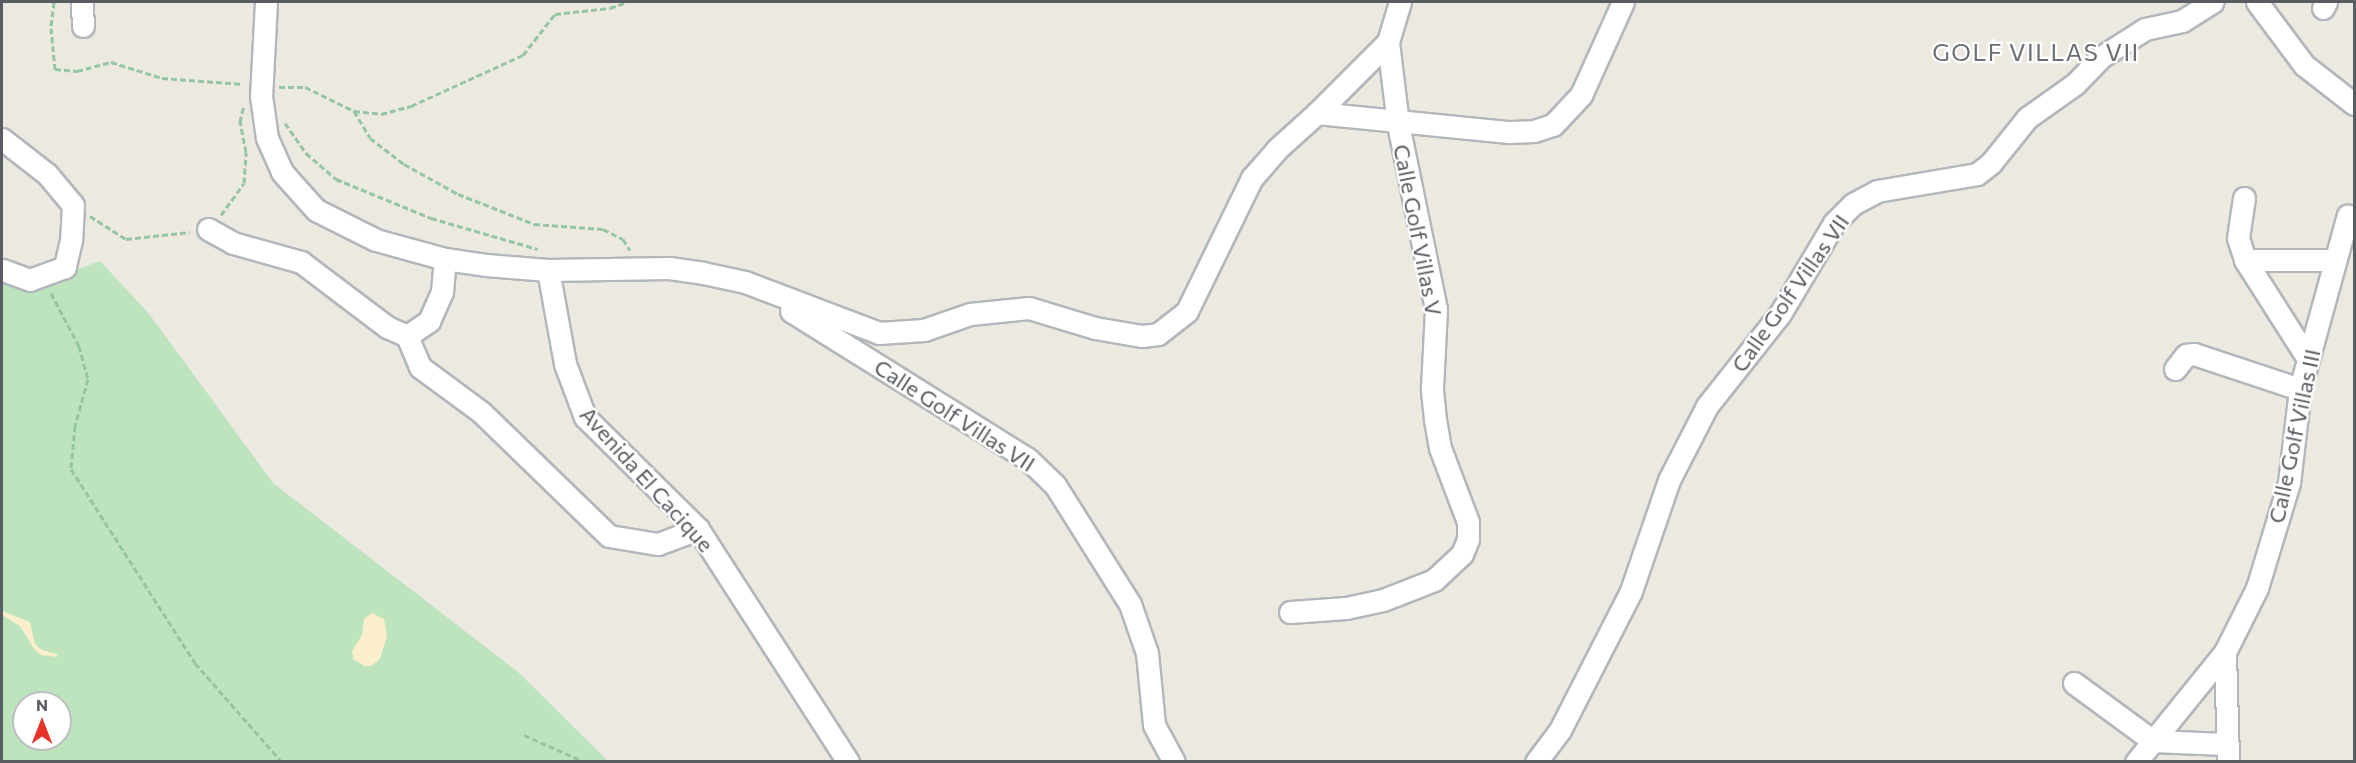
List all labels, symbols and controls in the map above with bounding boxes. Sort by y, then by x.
district label: GOLF VILLAS VII [1932,38,2140,66]
street label: Calle Golf Villas V [1388,142,1448,318]
street label: Calle Golf Villas VII [1726,209,1854,377]
street label: Calle Golf Villas III [2263,346,2325,526]
street label: Calle Golf Villas VII [870,353,1040,477]
street label: Avenida El Cacique [575,401,719,557]
north arrow [12,691,72,751]
text: N [36,695,48,714]

